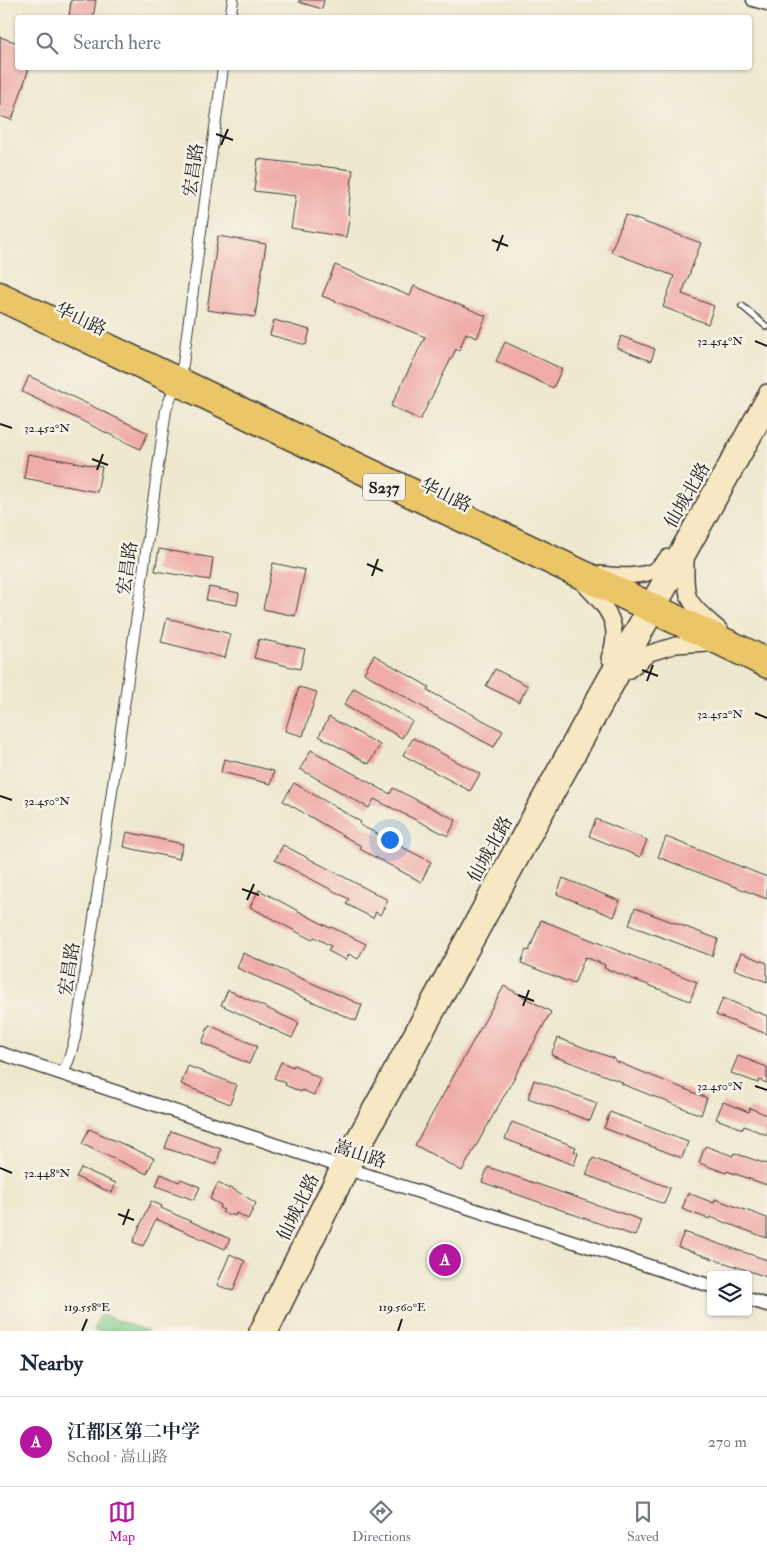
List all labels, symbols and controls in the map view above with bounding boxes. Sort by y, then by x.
search box [15,15,752,70]
icon: search [33,29,61,57]
text: Search here [73,31,161,55]
street label: 宏昌路 [178,142,209,198]
street label: 华山路 [51,298,110,341]
text: 32.454°N [697,334,743,349]
text: 32.452°N [24,421,70,436]
street label: 仙城北路 [659,458,715,532]
street label: 华山路 [416,473,475,518]
road number: S237 [363,474,405,501]
street label: 宏昌路 [112,540,143,596]
text: 32.452°N [697,707,743,722]
text: 32.450°N [24,794,70,809]
street label: 仙城北路 [463,812,518,886]
your location [377,827,403,853]
street label: 宏昌路 [54,941,85,998]
text: 32.450°N [697,1079,743,1094]
street label: 嵩山路 [331,1135,389,1174]
text: 32.448°N [24,1166,71,1181]
street label: 仙城北路 [272,1170,325,1245]
pin: A [429,1241,461,1279]
map controls [707,1271,752,1316]
button: layers [707,1271,752,1316]
text: 119.558°E [64,1300,110,1315]
text: 119.560°E [378,1300,426,1315]
text: Nearby [20,1350,83,1377]
text: 江都区第二中学 [67,1420,200,1444]
text: A [31,1432,41,1452]
text: 270 m [708,1432,747,1452]
text: School · 嵩山路 [67,1447,168,1467]
tab: Map [108,1498,136,1545]
tab: Directions [352,1498,411,1545]
tab: Saved [627,1498,659,1545]

